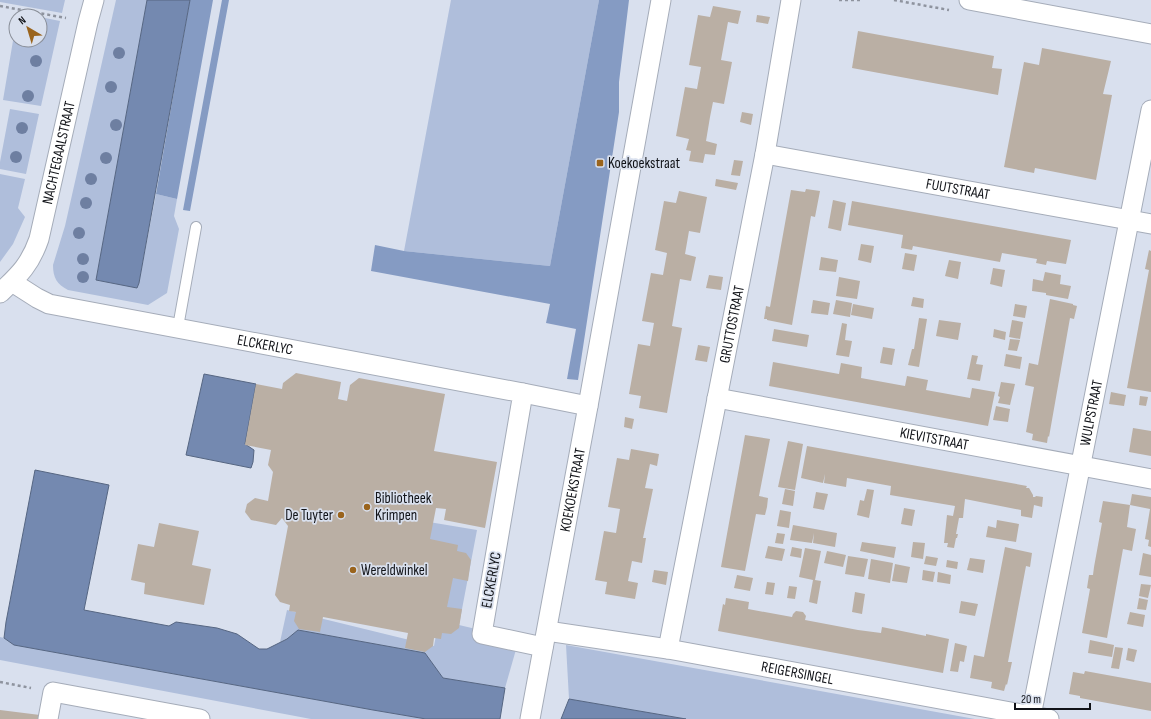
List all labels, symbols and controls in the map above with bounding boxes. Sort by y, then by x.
north arrow [8,8,48,48]
text: N [16,14,29,27]
street label: NACHTEGAALSTRAAT [38,100,80,206]
place label: Koekoekstraat [608,154,681,173]
marker: Koekoekstraat [595,158,605,168]
street label: FUUTSTRAAT [924,174,991,205]
street label: GRUTTOSTRAAT [715,284,749,365]
street label: ELCKERLYC [236,331,295,360]
street label: WULPSTRAAT [1076,378,1107,448]
street label: KIEVITSTRAAT [898,423,970,455]
street label: KOEKOEKSTRAAT [556,447,590,533]
place label: Bibliotheek Krimpen [375,489,432,525]
marker: Bibliotheek Krimpen [362,502,372,512]
place label: De Tuyter [285,506,334,525]
marker: De Tuyter [336,510,346,520]
street label: ELCKERLYC [477,551,506,610]
place label: Wereldwinkel [361,561,428,580]
marker: Wereldwinkel [348,565,358,575]
street label: REIGERSINGEL [760,657,836,689]
scale bar [1015,685,1090,711]
text: 20 m [1021,692,1041,707]

